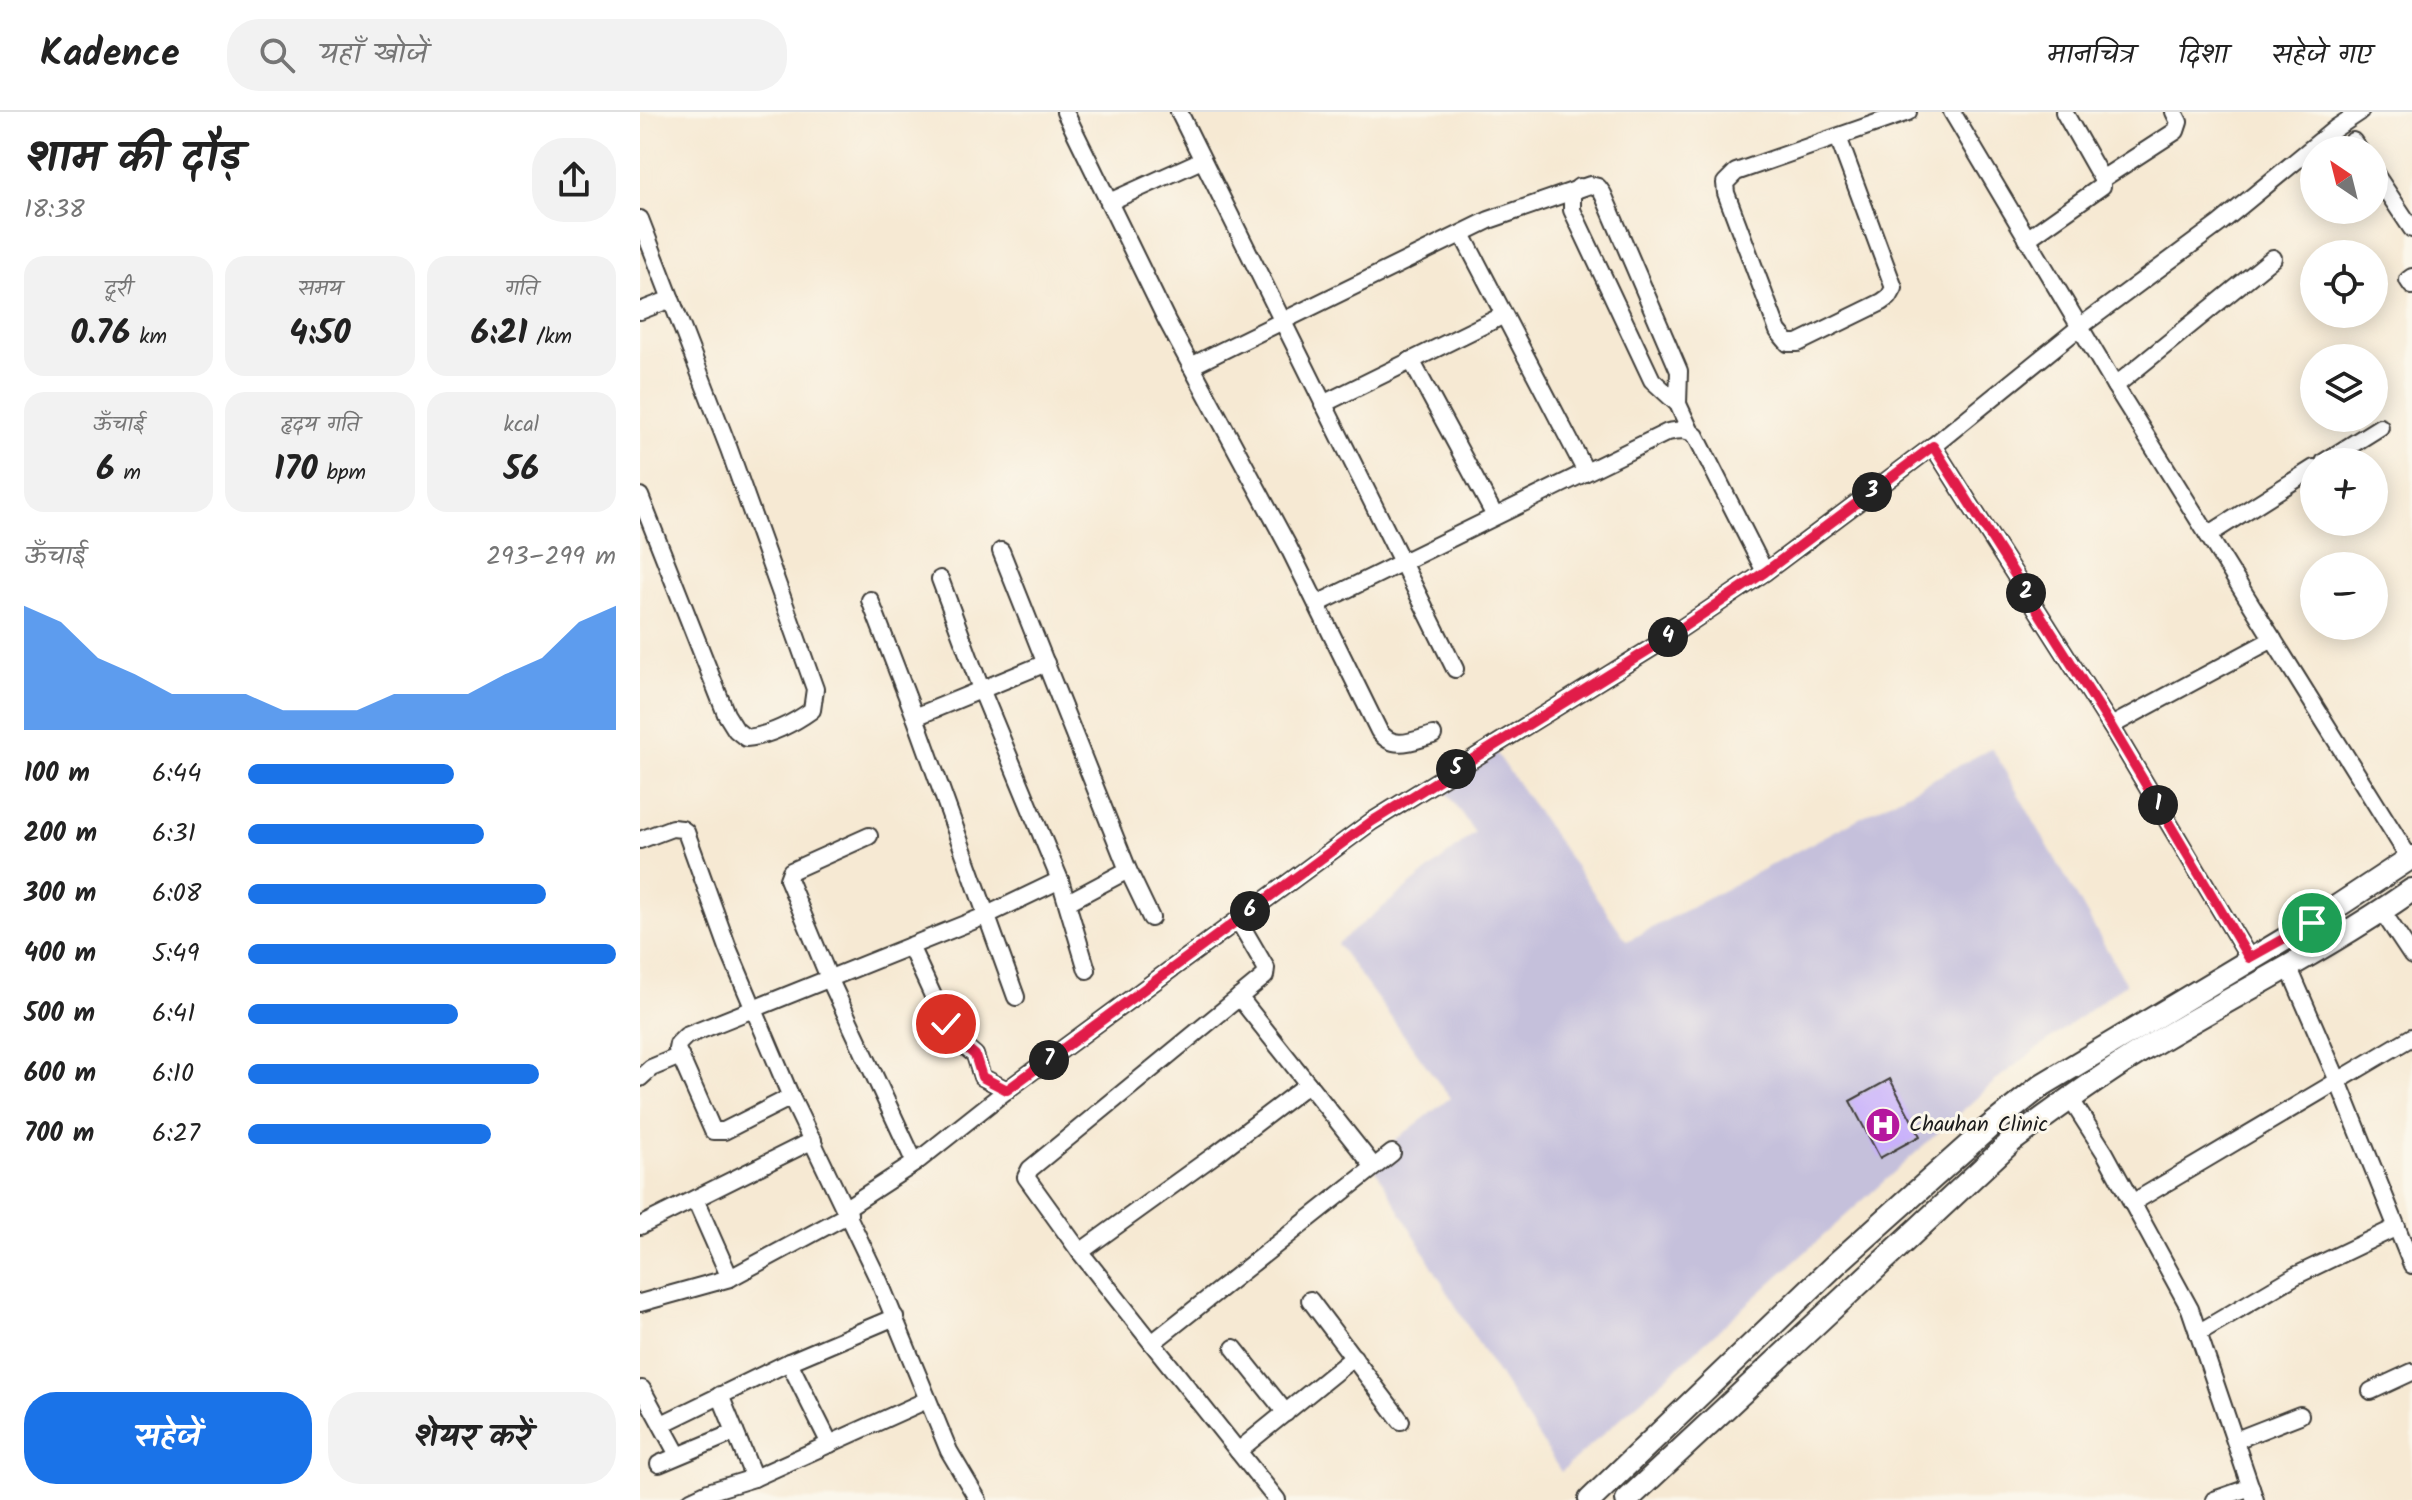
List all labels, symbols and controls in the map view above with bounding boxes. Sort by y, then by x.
search box [227,19,787,91]
text: Kadence [40,25,179,85]
text: यहाँ खोजें [319,31,428,79]
icon: search [255,33,299,77]
text: मानचित्र [2047,33,2134,78]
text: दिशा [2178,33,2228,78]
text: सहेजे गए [2272,33,2372,78]
text: शाम की दौड़ [24,124,242,194]
north arrow [2300,136,2388,224]
map controls [2300,136,2388,640]
button: share [532,138,616,222]
text: 18:38 [24,189,85,231]
button: locate [2300,240,2388,328]
text: दूरी [105,272,132,307]
text: समय [298,272,342,307]
text: गति [505,272,538,307]
text: 0.76 [70,307,130,361]
text: 4:50 [289,307,351,361]
text: 6:21 [471,307,528,361]
text: km [130,320,167,355]
text: /km [528,320,572,355]
button: layers [2300,344,2388,432]
text: ऊँचाई [92,408,145,443]
text: हृदय गति [281,408,359,443]
text: kcal [503,408,539,443]
text: 6 [96,443,115,497]
text: 170 [274,443,318,497]
text: 56 [504,443,539,497]
button: + [2300,448,2388,536]
text: m [115,456,141,491]
text: bpm [318,456,366,491]
pin: 3 [1852,472,1892,512]
text: 3 [1866,474,1878,509]
text: ऊँचाई [24,536,86,578]
text: 293–299 m [486,536,616,578]
button: − [2300,552,2388,640]
pin: 2 [2006,573,2046,613]
text: 2 [2020,575,2032,610]
pin: 4 [1648,617,1688,657]
text: 4 [1662,619,1674,654]
pin: 5 [1436,749,1476,789]
text: 5 [1450,751,1462,786]
text: 100 m [24,753,90,795]
text: 6:44 [152,753,202,795]
pin: 1 [2138,785,2178,825]
text: 1 [2155,787,2161,822]
text: 200 m [24,813,97,855]
text: 6:31 [152,813,196,855]
text: 300 m [24,873,96,915]
text: 6:08 [152,873,202,915]
pin [2278,889,2346,957]
pin: 6 [1230,891,1270,931]
text: 6 [1244,893,1256,928]
icon: arrive [2290,901,2334,945]
text: 400 m [24,933,96,975]
text: 5:49 [152,933,199,975]
pin [912,990,980,1058]
text: 500 m [24,993,95,1035]
text: 6:41 [152,993,195,1035]
icon: check [924,1002,968,1046]
pin: 7 [1029,1040,1069,1080]
text: 7 [1044,1042,1054,1077]
text: 600 m [24,1053,96,1095]
text: 6:10 [152,1053,194,1095]
hospital icon: Chauhan Clinic [1864,1106,1902,1144]
place label: Chauhan Clinic [1909,1108,2048,1143]
text: 700 m [24,1113,94,1155]
text: 6:27 [152,1113,200,1155]
button: सहेजें [24,1392,312,1484]
button: शेयर करें [328,1392,616,1484]

